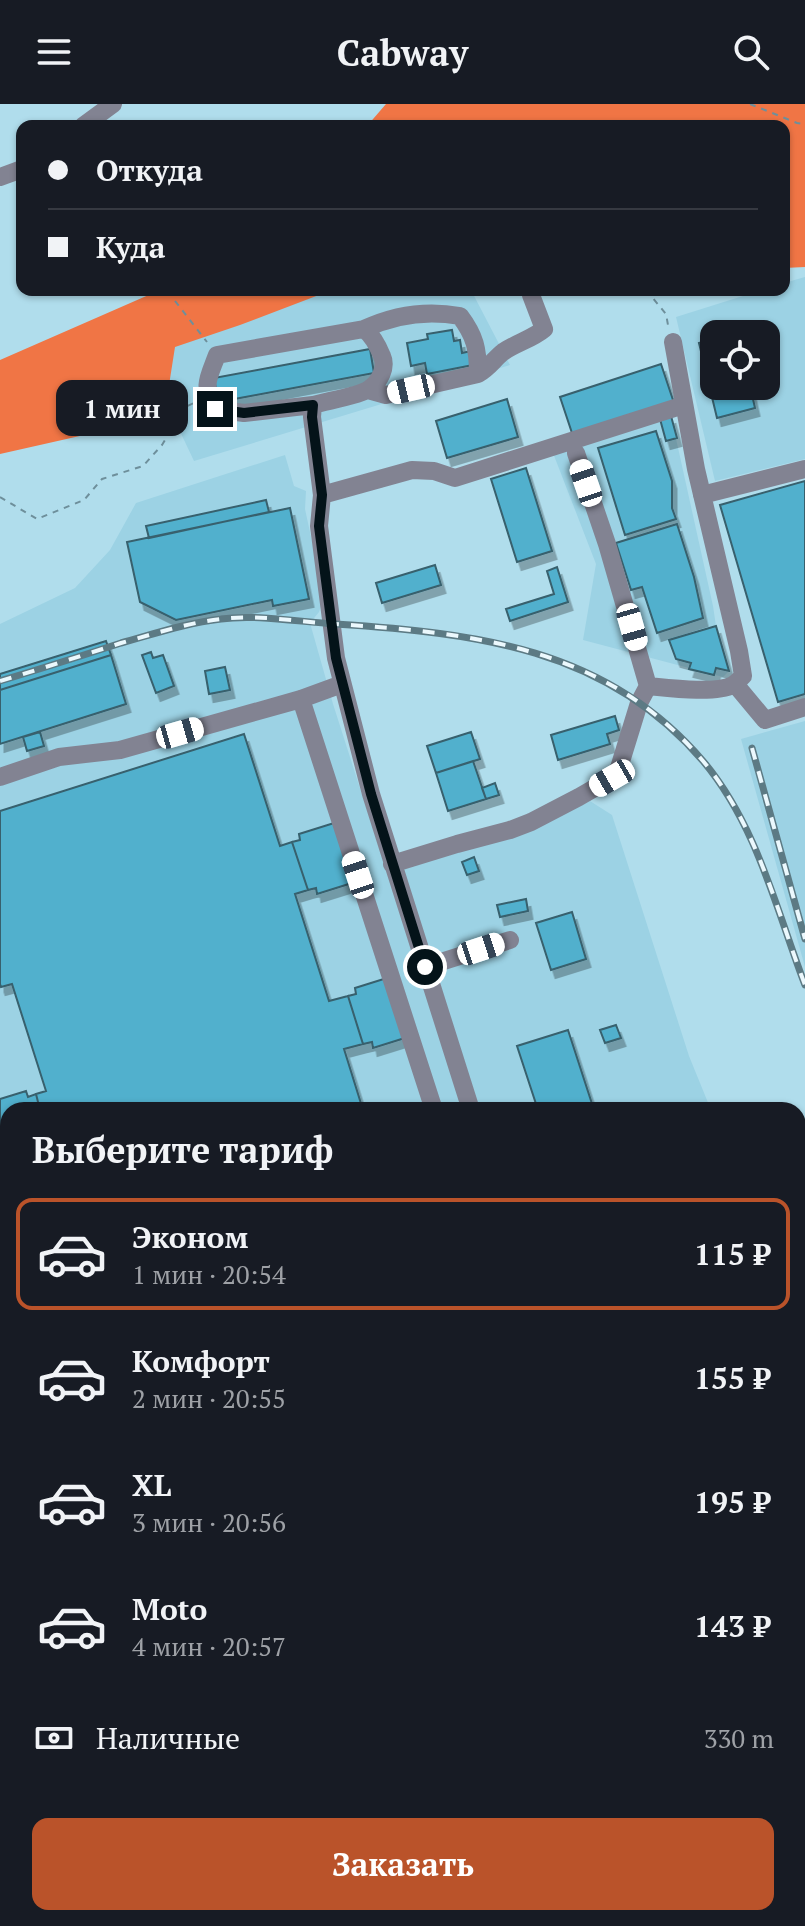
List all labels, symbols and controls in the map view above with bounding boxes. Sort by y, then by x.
text: Cabway [337,29,468,76]
icon: menu [32,30,76,74]
icon: search [729,30,773,74]
text: Откуда [96,150,203,190]
text: Куда [96,227,165,267]
map controls [700,320,780,400]
button: locate [700,320,780,400]
car [385,372,437,406]
callout: 1 мин [55,381,187,437]
text: 1 мин [83,391,161,425]
route end [197,391,233,427]
car [567,456,605,510]
car [614,601,650,653]
car [154,715,206,751]
car [585,756,639,800]
car [339,848,377,902]
car [454,930,508,968]
route start [407,949,443,985]
text: Выберите тариф [32,1126,333,1173]
text: Эконом [132,1217,248,1257]
icon: car [36,1218,108,1290]
text: 115 ₽ [694,1234,770,1274]
text: 1 мин · 20:54 [132,1257,286,1291]
text: Комфорт [132,1341,270,1381]
icon: car [36,1342,108,1414]
text: 155 ₽ [694,1358,770,1398]
text: 2 мин · 20:55 [132,1381,286,1415]
text: XL [132,1465,171,1505]
icon: car [36,1466,108,1538]
text: 195 ₽ [694,1482,770,1522]
text: 3 мин · 20:56 [132,1505,286,1539]
text: Moto [132,1589,207,1629]
icon: car [36,1590,108,1662]
text: 143 ₽ [694,1606,770,1646]
text: 4 мин · 20:57 [132,1629,286,1663]
icon: cash [32,1716,76,1760]
text: Наличные [96,1718,240,1758]
text: 330 m [704,1721,774,1755]
button: Заказать [32,1818,774,1910]

